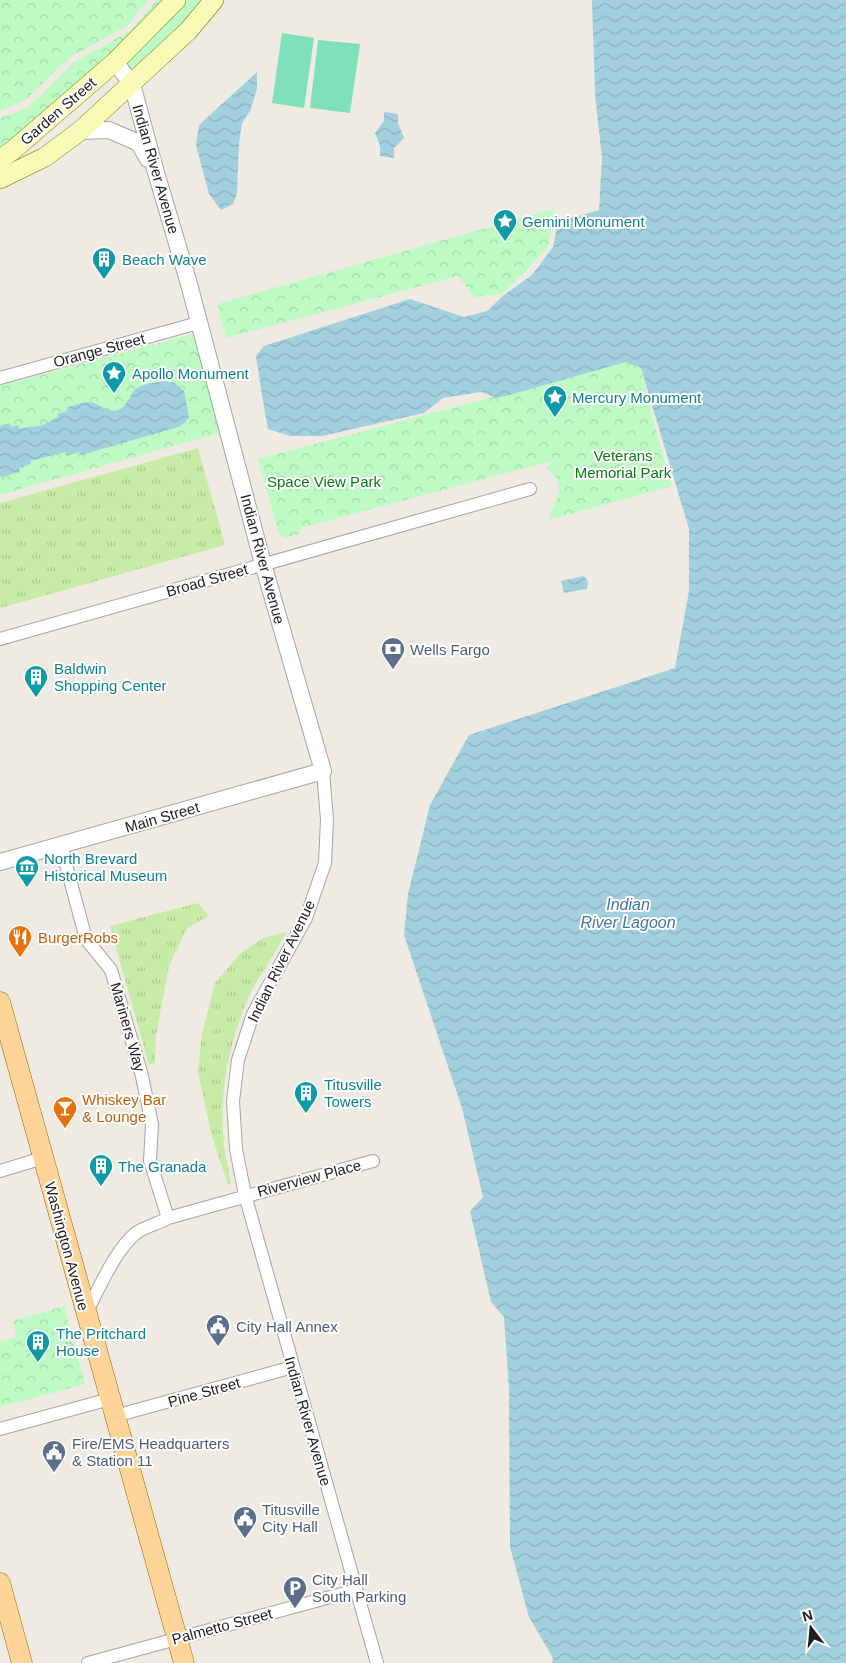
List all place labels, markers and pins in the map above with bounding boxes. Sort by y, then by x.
place icon: Gemini Monument [492,208,518,242]
place label: Gemini Monument [522,213,645,230]
building icon: Beach Wave [91,246,117,280]
place label: Beach Wave [122,251,207,268]
place icon: Apollo Monument [101,360,127,394]
place label: Apollo Monument [132,365,250,382]
place icon: Mercury Monument [542,384,568,418]
place label: Mercury Monument [572,389,702,406]
bank icon: Wells Fargo [380,636,406,670]
place label: Wells Fargo [410,641,490,658]
place label: Baldwin Shopping Center [54,660,167,694]
building icon: Baldwin Shopping Center [23,664,49,698]
place label: North Brevard Historical Museum [44,850,167,884]
museum icon: North Brevard Historical Museum [14,854,40,888]
restaurant icon: BurgerRobs [7,924,33,958]
place label: BurgerRobs [38,929,118,946]
place label: Titusville Towers [324,1076,382,1110]
building icon: Titusville Towers [293,1080,319,1114]
place label: Whiskey Bar & Lounge [82,1091,166,1125]
bar icon: Whiskey Bar & Lounge [52,1095,78,1129]
building icon: The Granada [88,1153,114,1187]
place label: The Granada [118,1158,207,1175]
public building icon: City Hall Annex [205,1313,231,1347]
place label: City Hall Annex [236,1318,338,1335]
place label: The Pritchard House [56,1325,146,1359]
building icon: The Pritchard House [25,1329,51,1363]
place label: Fire/EMS Headquarters & Station 11 [72,1435,230,1469]
public building icon: Fire/EMS Headquarters & Station 11 [41,1439,67,1473]
place label: Titusville City Hall [262,1501,320,1535]
public building icon: Titusville City Hall [232,1505,258,1539]
place label: City Hall South Parking [312,1571,406,1605]
parking icon: City Hall South Parking [282,1575,308,1609]

